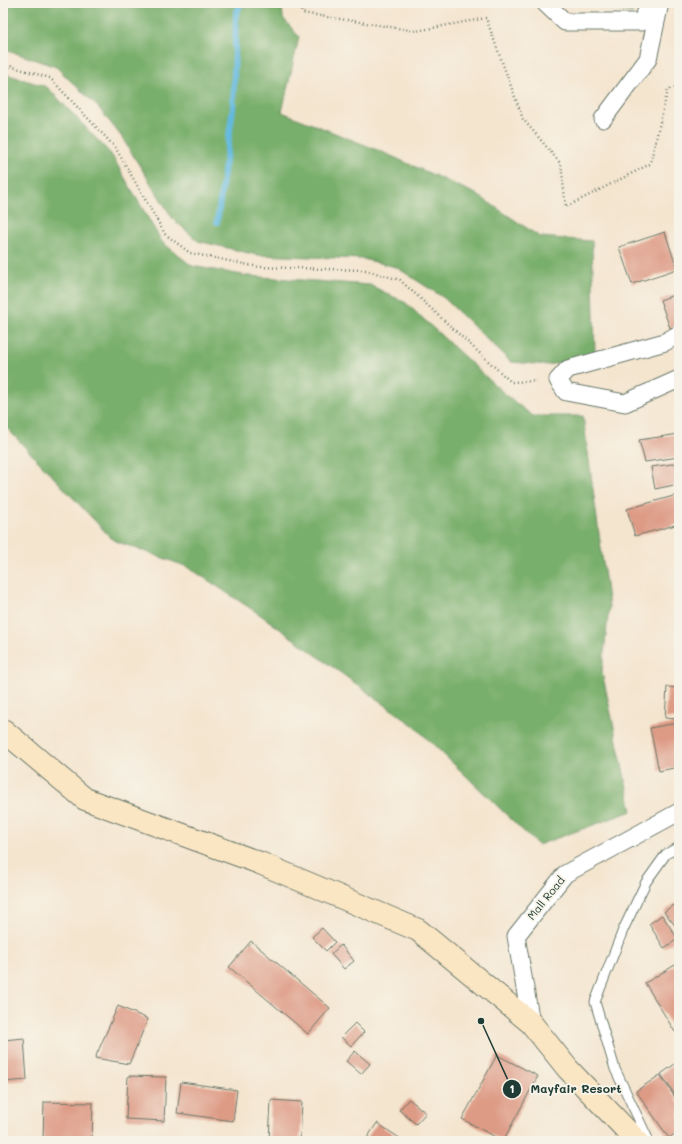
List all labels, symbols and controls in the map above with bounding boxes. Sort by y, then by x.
street label: Mall Road [523,873,568,923]
callout: Mayfair Resort [502,1077,629,1101]
text: 1 [509,1080,515,1096]
text: Mayfair Resort [530,1080,622,1096]

